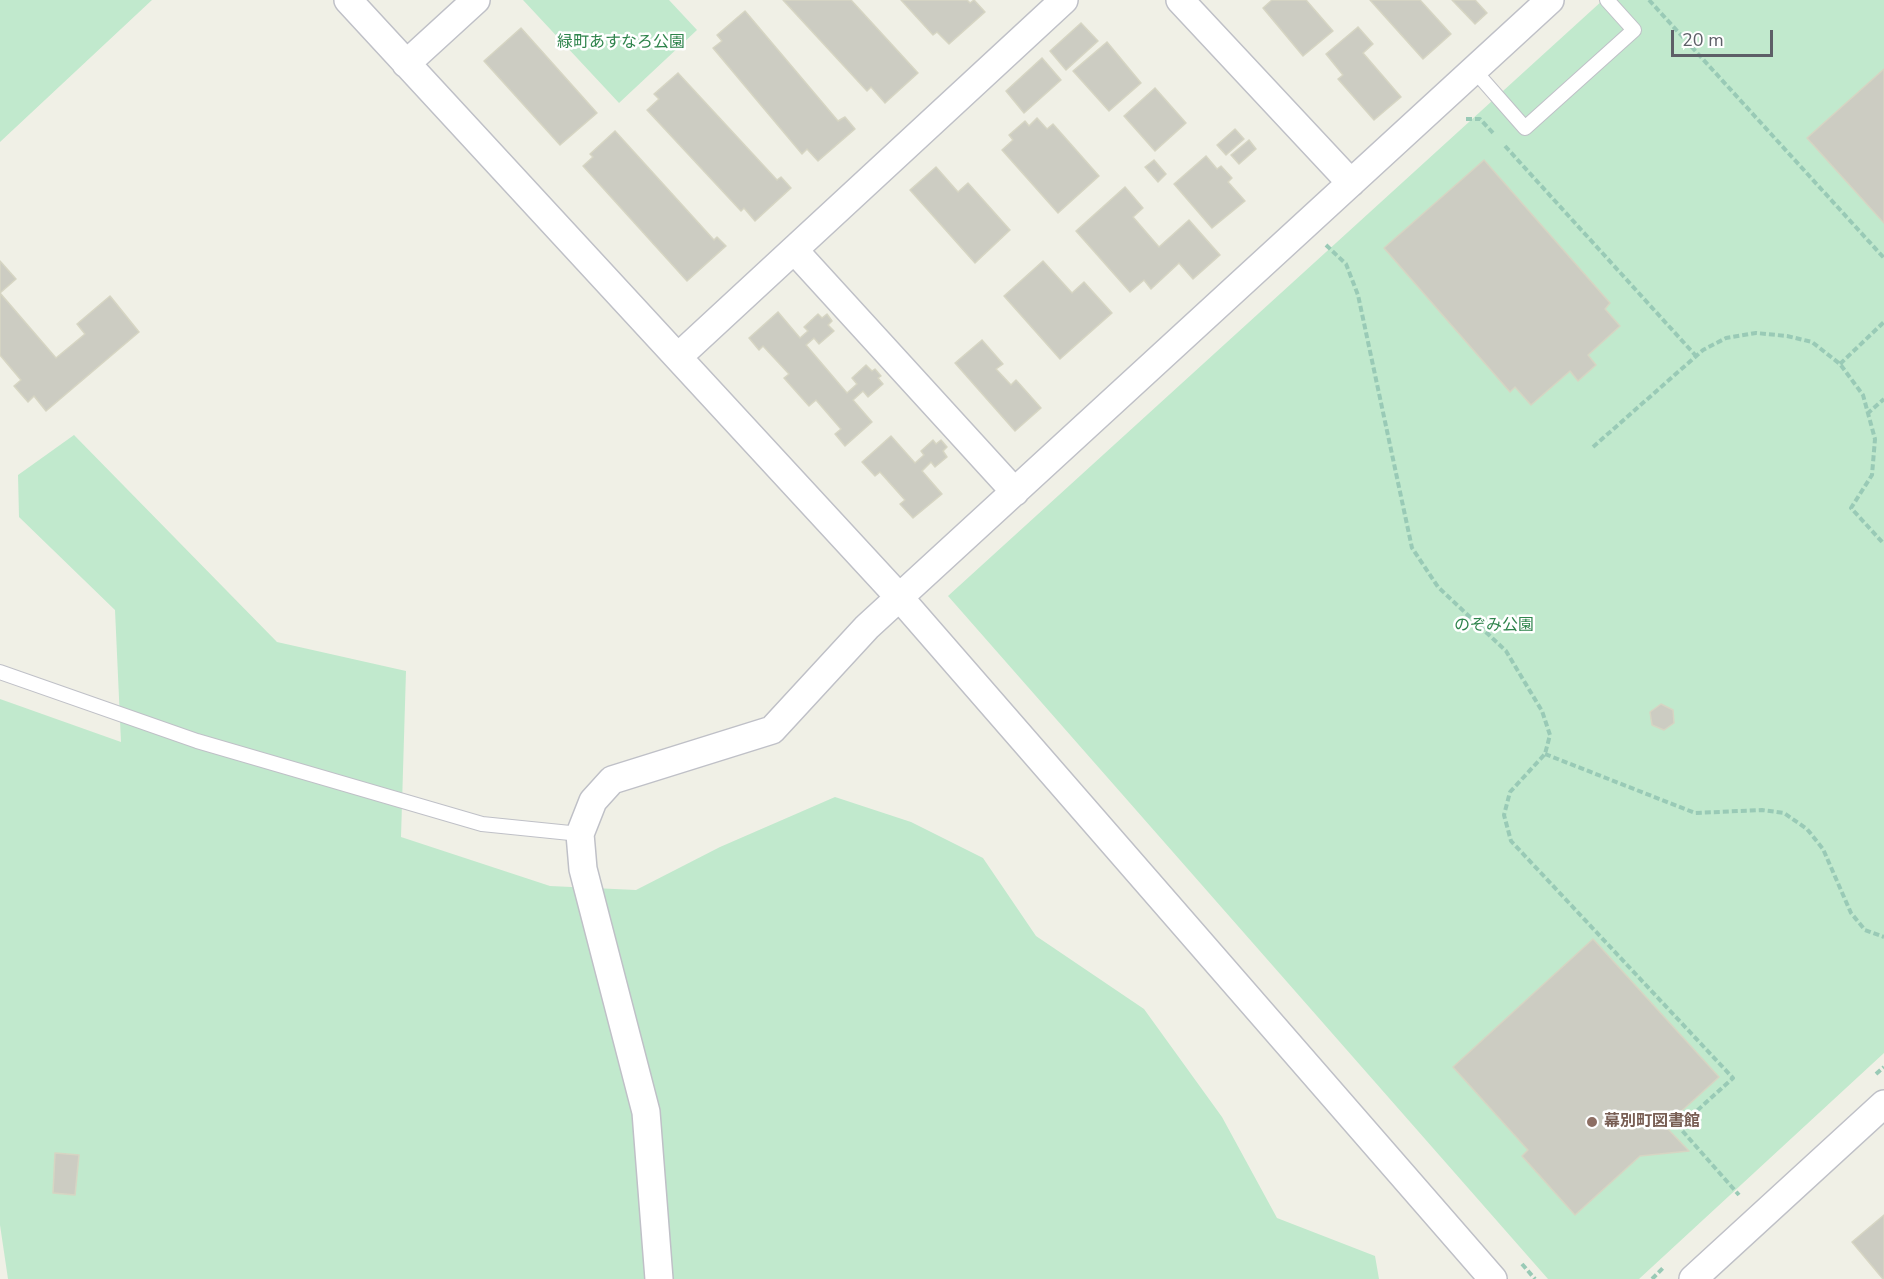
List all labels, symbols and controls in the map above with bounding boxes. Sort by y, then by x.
scale bar [1674,18,1776,56]
text: 20 m [1682,28,1724,52]
park label: 緑町あすなろ公園 [557,33,685,53]
park label: のぞみ公園 [1454,616,1534,636]
place label: 幕別町図書館 [1604,1112,1700,1132]
marker: 幕別町図書館 [1585,1115,1599,1129]

